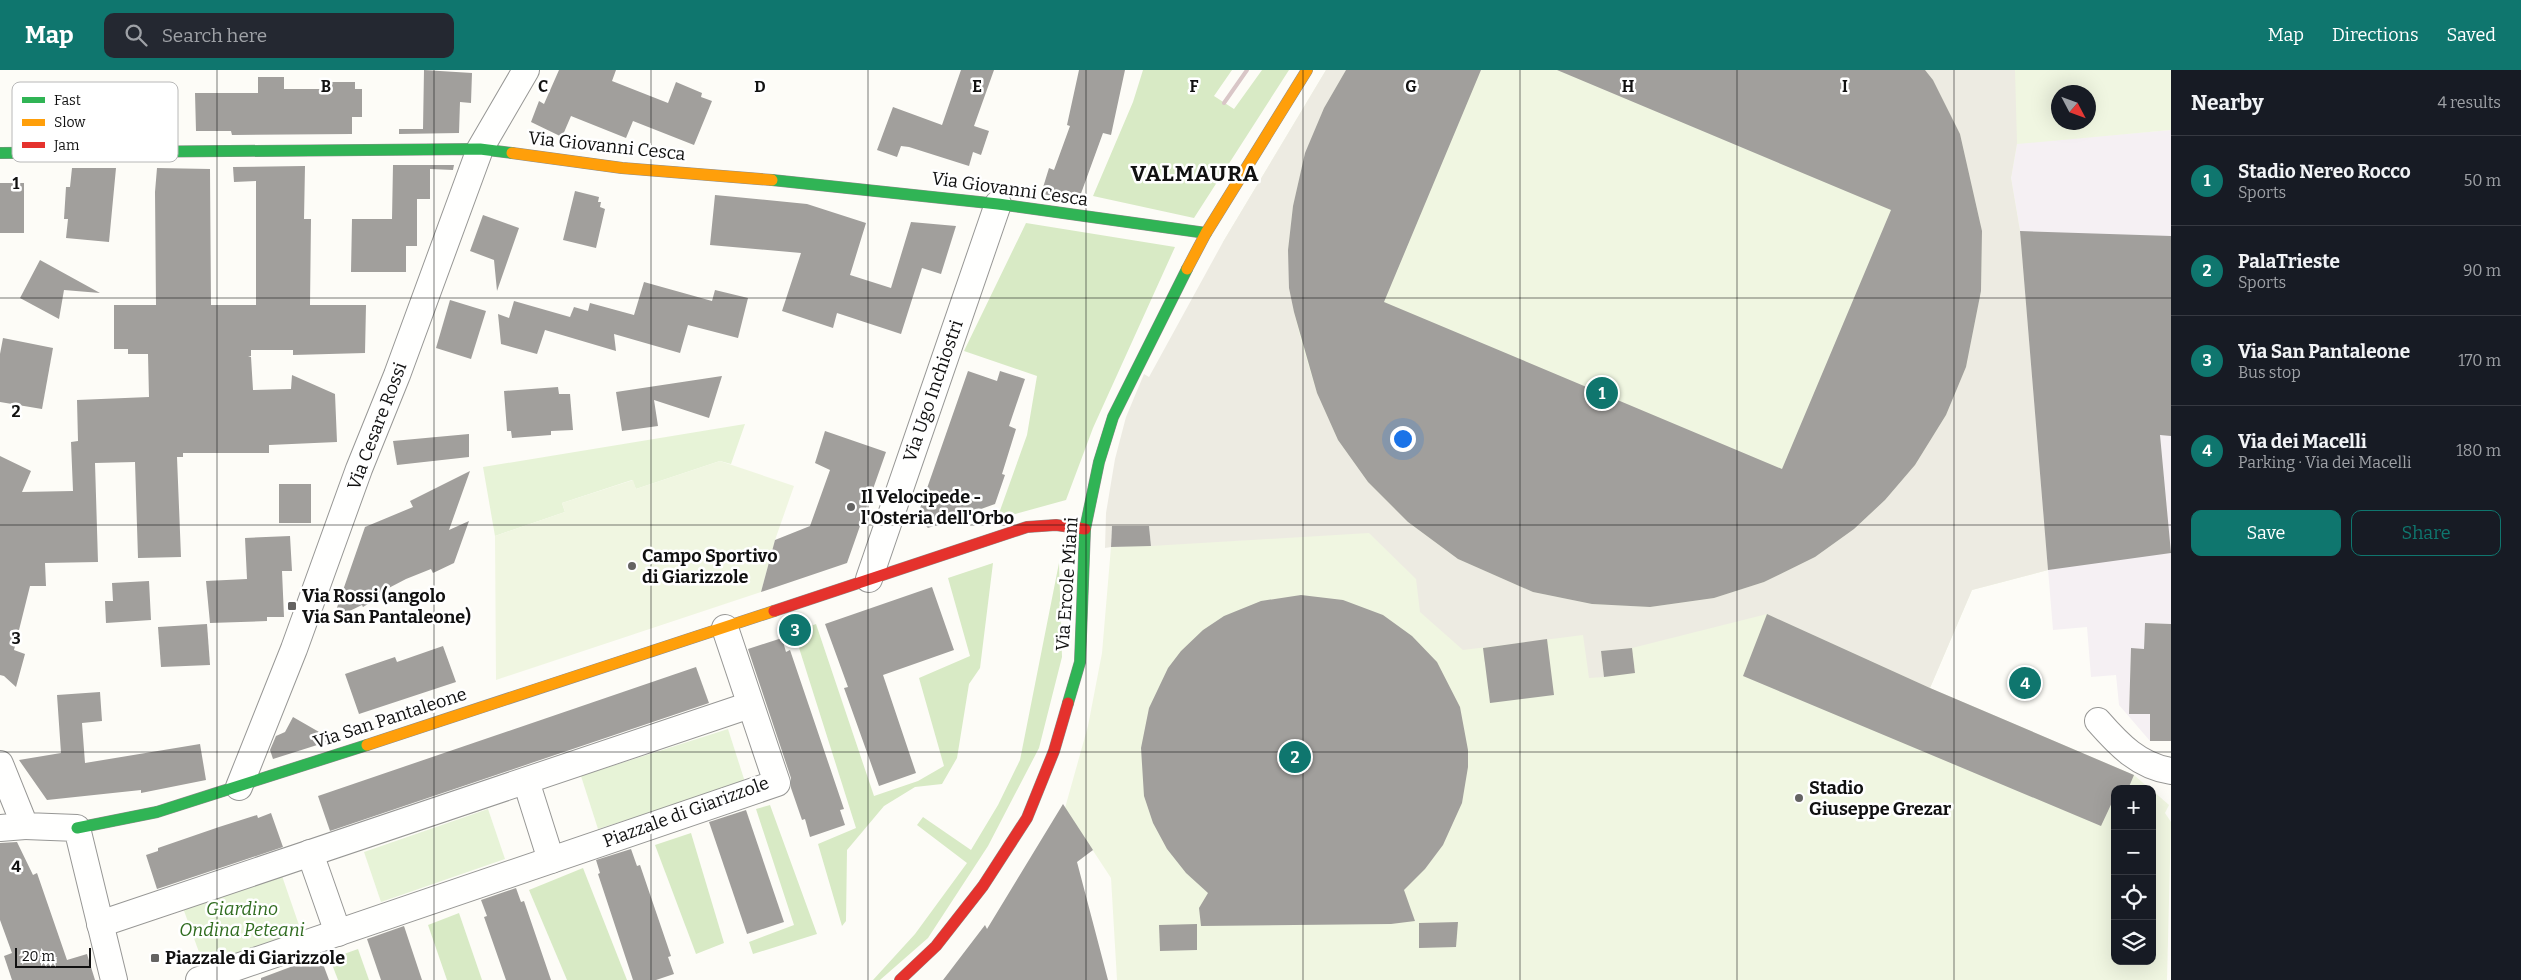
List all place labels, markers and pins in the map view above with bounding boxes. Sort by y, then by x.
pin: 1 [1586,374,1618,412]
place label: Il Velocipede - l'Osteria dell'Orbo [861,486,1014,529]
marker: Il Velocipede - l'Osteria dell'Orbo [845,501,857,513]
place label: Campo Sportivo di Giarizzole [642,545,778,588]
marker: Campo Sportivo di Giarizzole [626,560,638,572]
place label: Via Rossi (angolo Via San Pantaleone) [302,585,471,628]
marker: Via Rossi (angolo Via San Pantaleone) [286,600,298,612]
pin: 3 [779,611,811,649]
pin: 4 [2009,664,2041,702]
pin: 2 [1279,738,1311,776]
place label: Stadio Giuseppe Grezar [1809,777,1952,820]
marker: Stadio Giuseppe Grezar [1793,792,1805,804]
place label: Piazzale di Giarizzole [165,947,345,969]
marker: Piazzale di Giarizzole [149,952,161,964]

